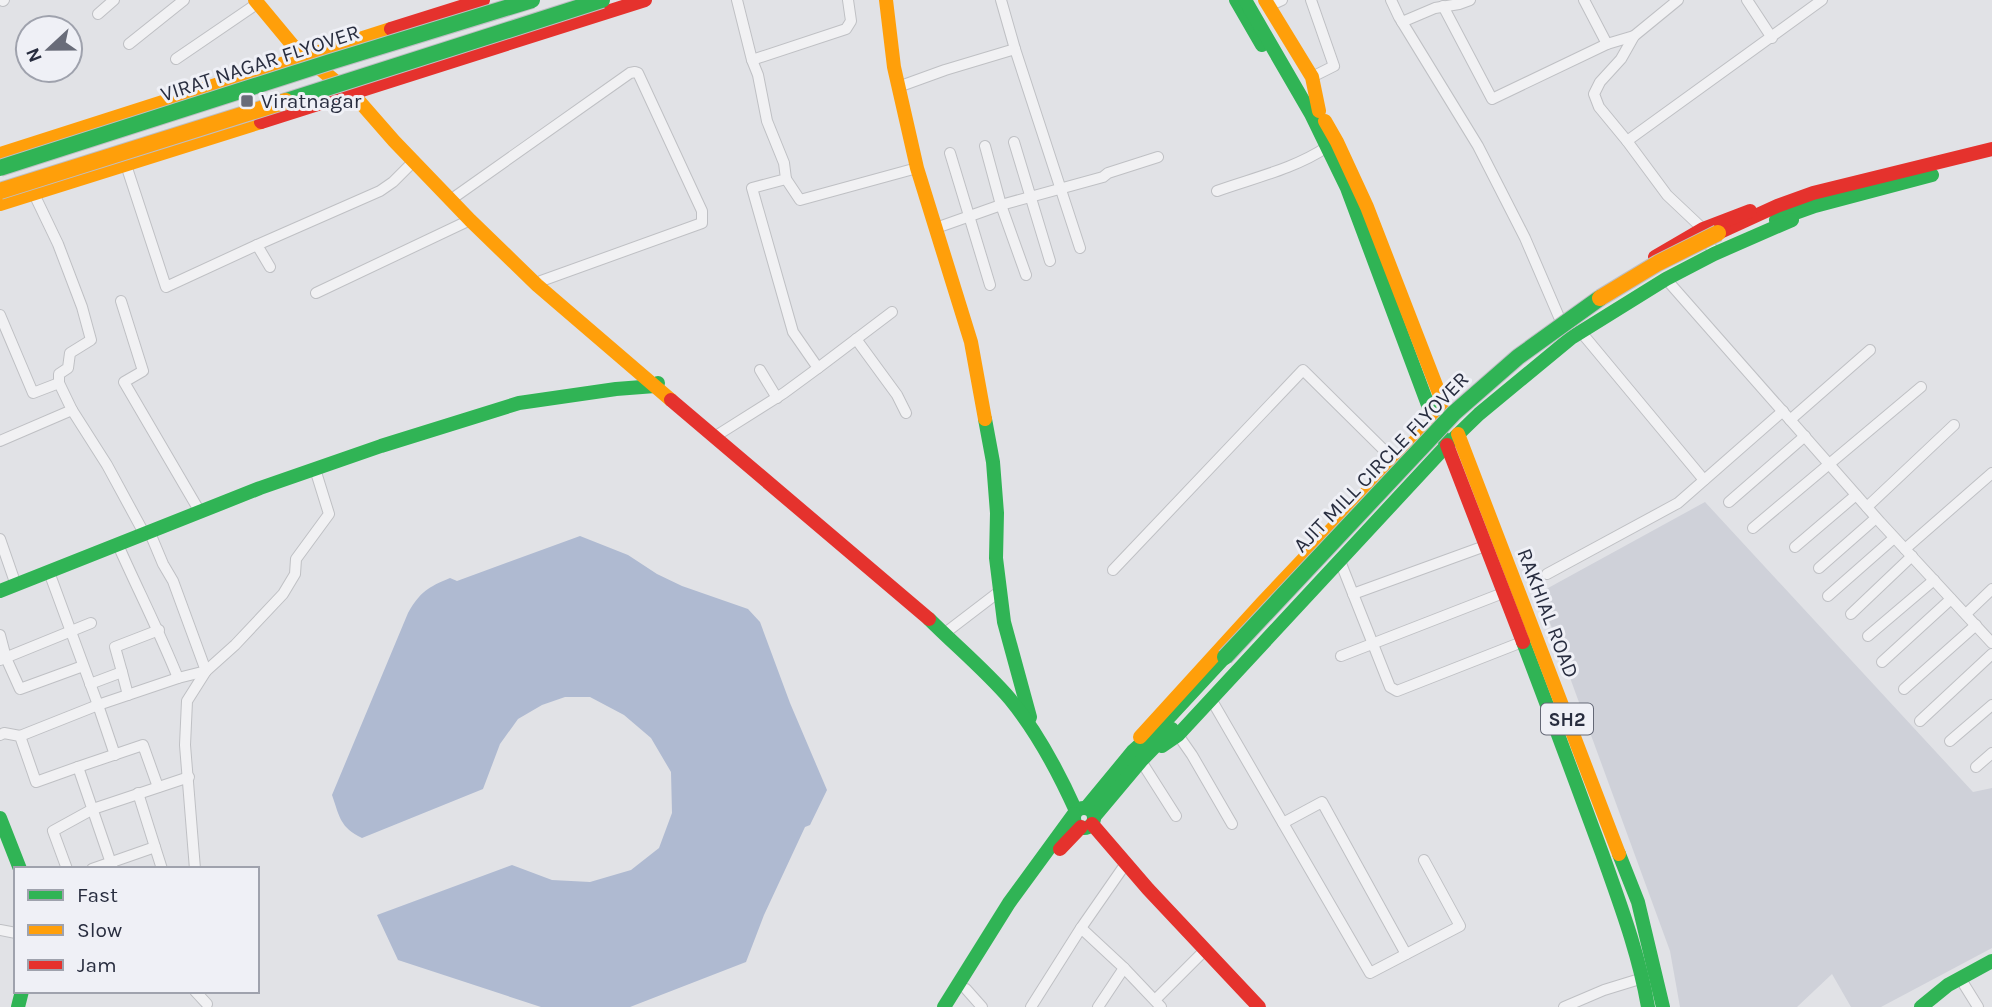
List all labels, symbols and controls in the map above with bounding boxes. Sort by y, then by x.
north arrow [14,14,84,84]
street label: VIRAT NAGAR FLYOVER [158,20,362,106]
text: N [21,45,47,65]
place label: Viratnagar [261,89,362,113]
marker: Viratnagar [239,93,255,109]
street label: AJIT MILL CIRCLE FLYOVER [1288,367,1474,557]
street label: RAKHIAL ROAD [1512,545,1584,681]
road number: SH2 [1541,704,1593,734]
legend [14,867,259,993]
text: Fast [77,883,118,907]
text: Slow [77,918,122,942]
text: Jam [77,953,117,977]

